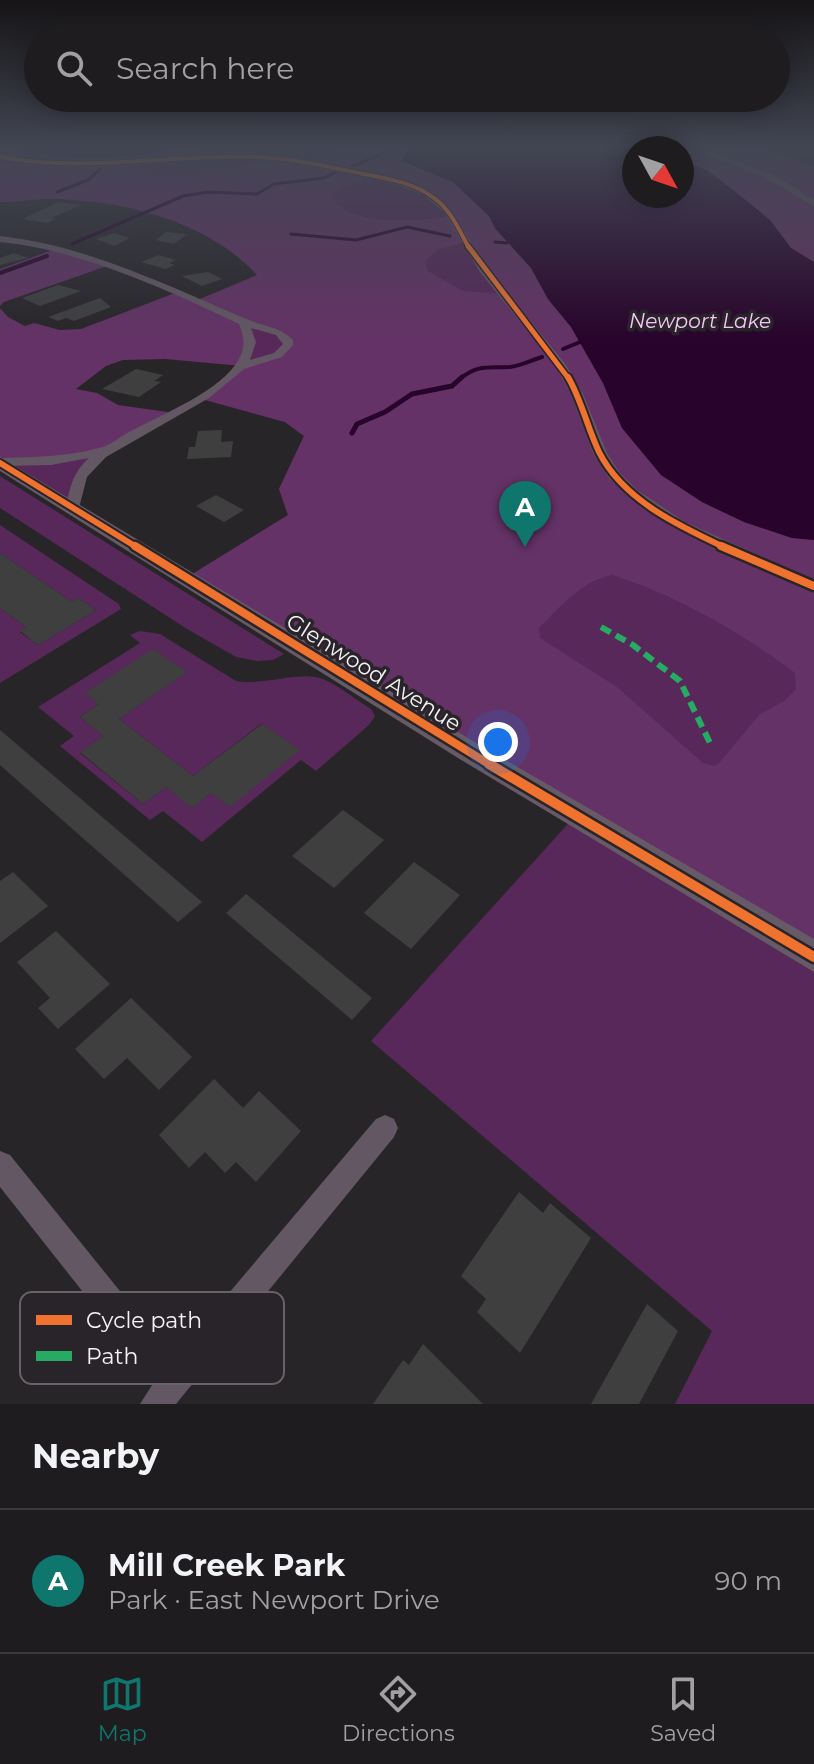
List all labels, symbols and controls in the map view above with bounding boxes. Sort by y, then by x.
search box [24,24,790,112]
icon: search [52,46,96,90]
text: Search here [116,50,294,87]
north arrow [622,136,694,208]
water label: Newport Lake [629,309,771,333]
pin: A [499,481,551,547]
street label: Glenwood Avenue [281,608,466,737]
your location [478,722,518,762]
legend [20,1292,284,1384]
text: Cycle path [86,1307,202,1334]
text: Path [86,1343,138,1370]
text: Nearby [32,1435,159,1477]
text: Mill Creek Park [108,1547,345,1584]
text: A [48,1565,68,1597]
text: 90 m [715,1565,782,1597]
text: Park · East Newport Drive [108,1584,440,1616]
tab: Map [98,1672,147,1747]
tab: Directions [342,1672,455,1747]
tab: Saved [650,1672,716,1747]

